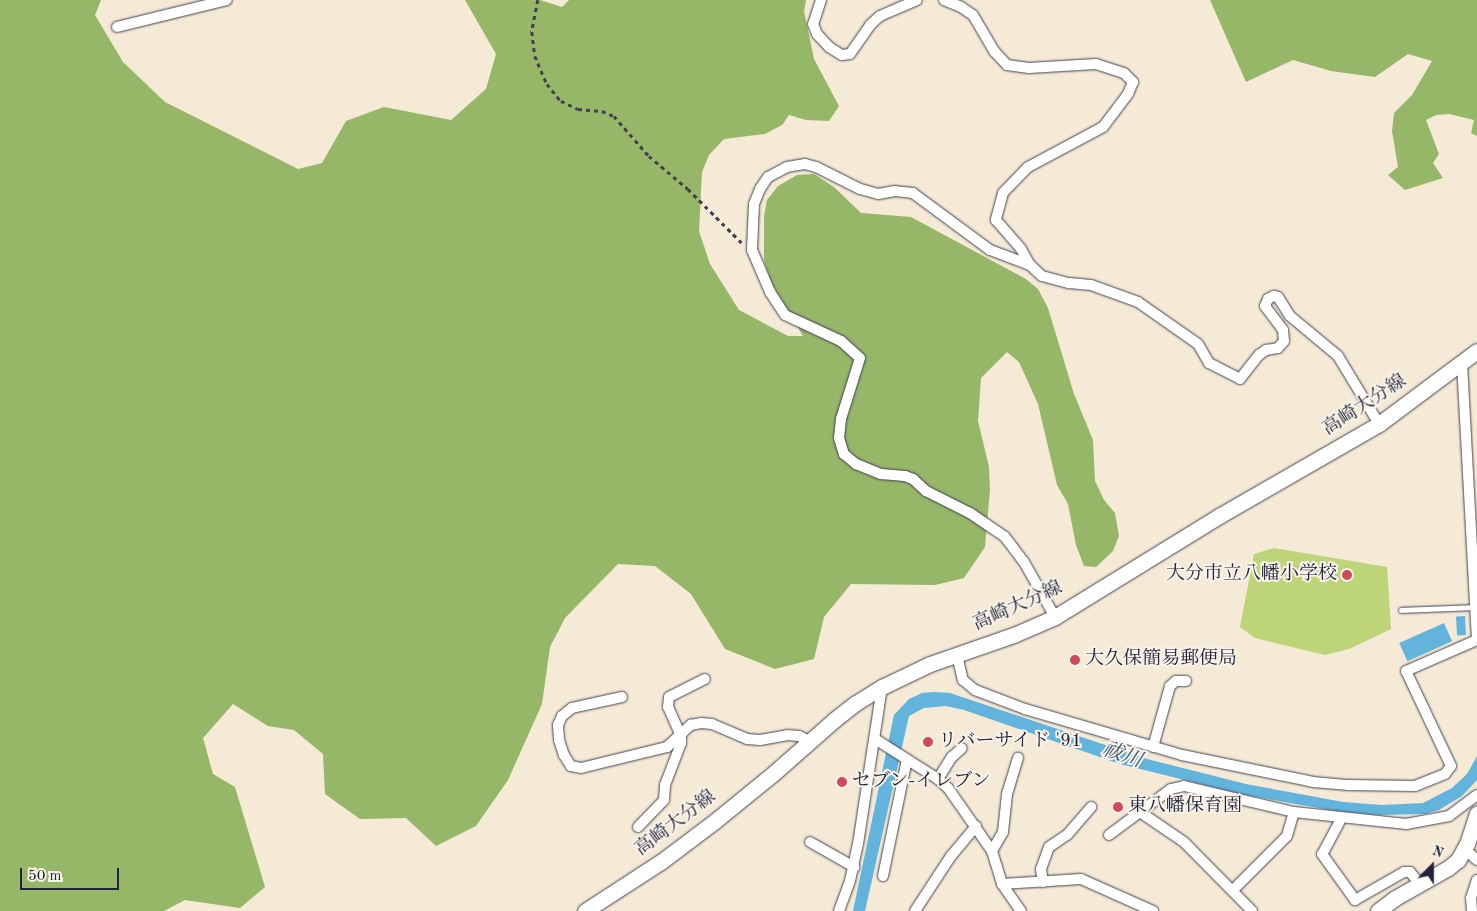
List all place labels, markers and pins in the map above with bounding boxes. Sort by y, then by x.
place label: 大分市立八幡小学校 [1166,564,1337,586]
marker: 大分市立八幡小学校 [1341,569,1353,581]
place label: 大久保簡易郵便局 [1085,649,1237,671]
marker: 大久保簡易郵便局 [1069,654,1081,666]
place label: リバーサイド '91 [938,731,1084,753]
marker: リバーサイド '91 [922,736,934,748]
place label: セブン-イレブン [852,771,992,793]
marker: セブン-イレブン [836,776,848,788]
place label: 東八幡保育園 [1128,796,1242,818]
marker: 東八幡保育園 [1112,801,1124,813]

